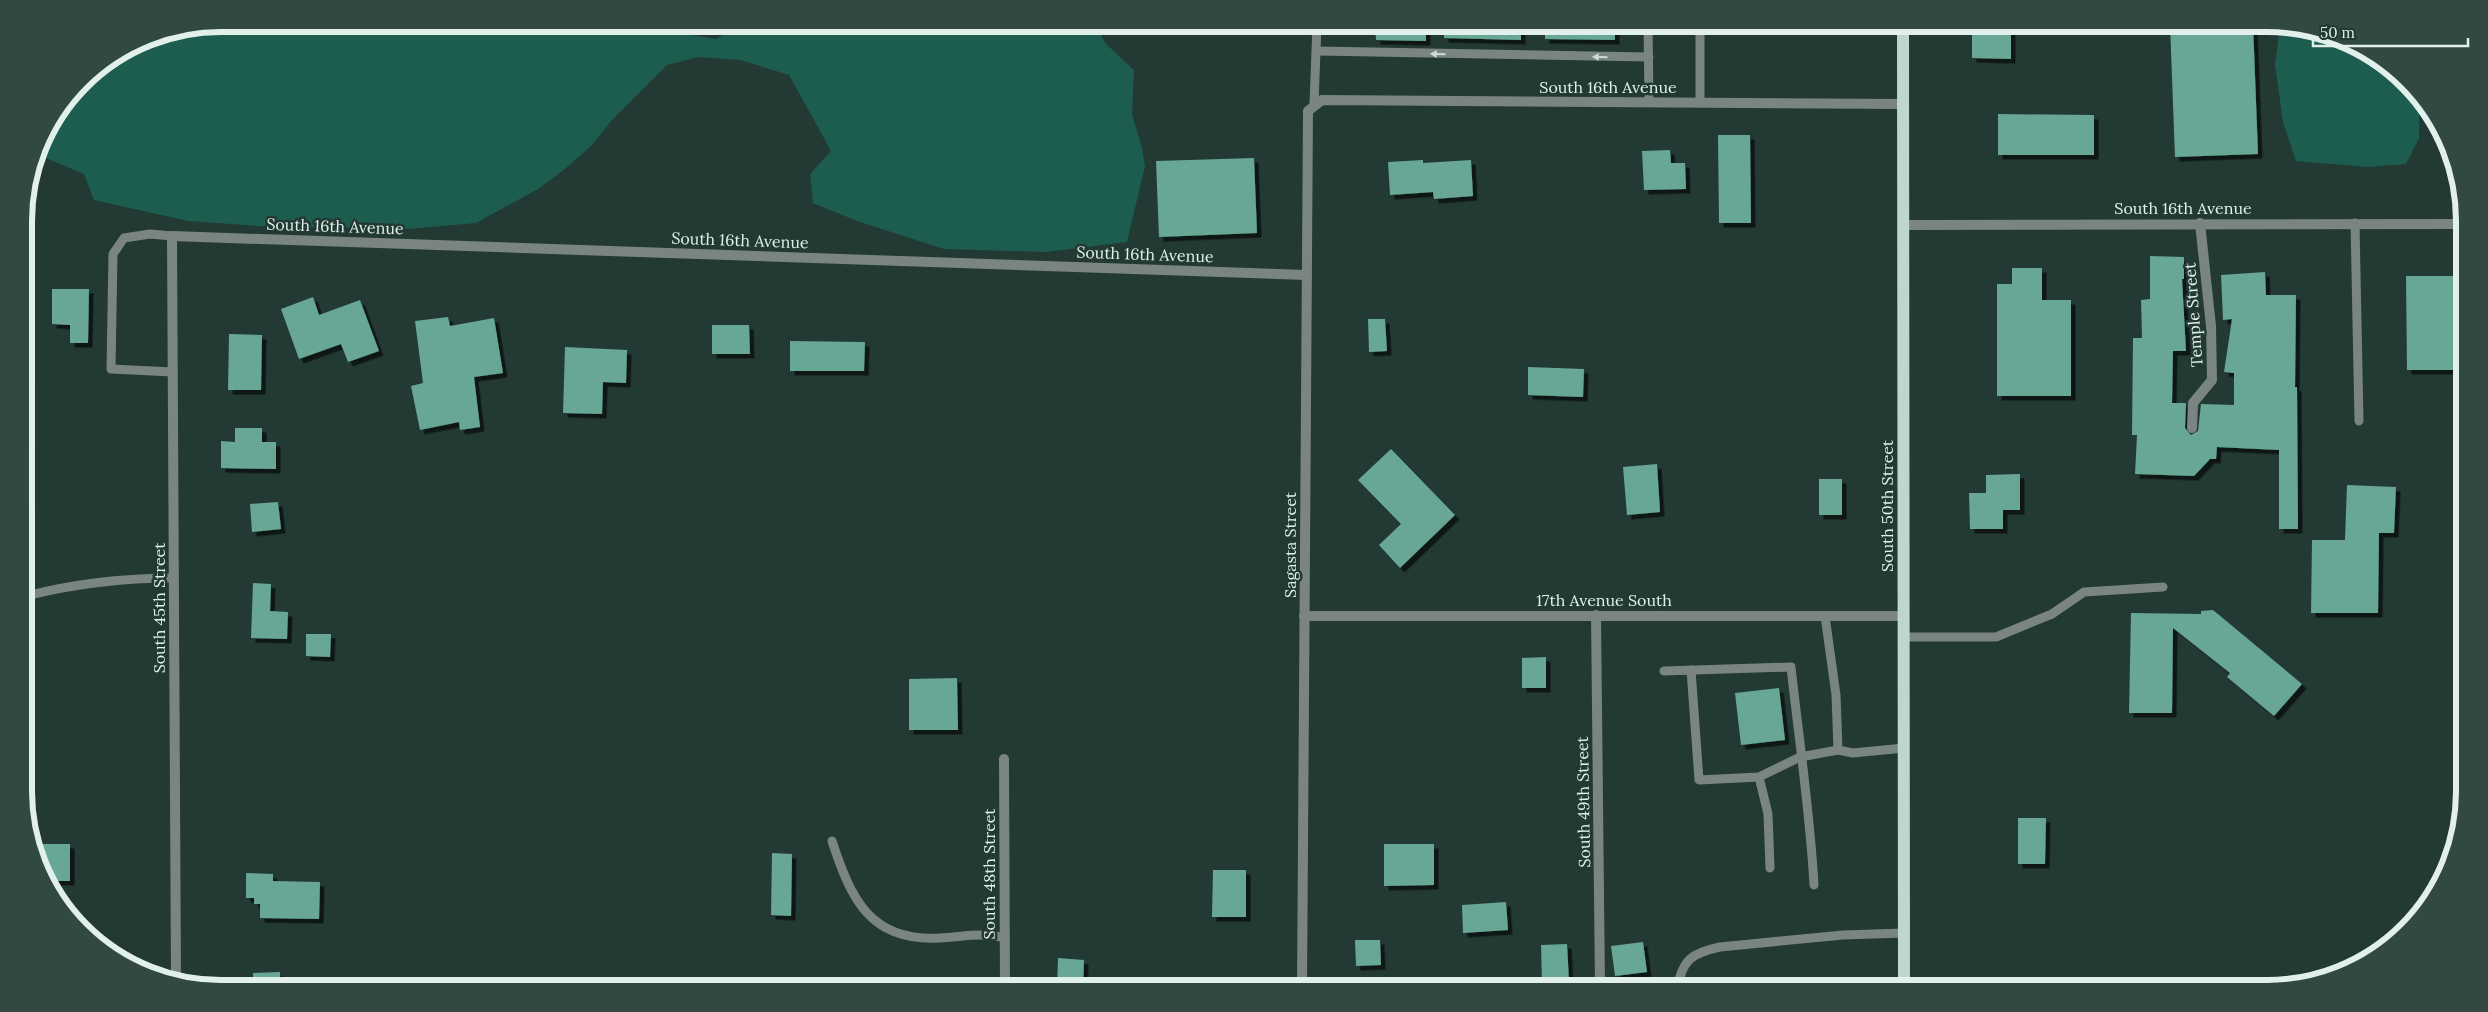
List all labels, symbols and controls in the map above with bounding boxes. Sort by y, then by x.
scale bar [2313,15,2468,47]
text: 50 m [2320,23,2355,42]
one-way arrow [1429,49,1445,57]
one-way arrow [1592,52,1608,60]
street label: South 16th Avenue [1539,77,1677,97]
street label: South 16th Avenue [2114,198,2252,218]
street label: South 16th Avenue [266,214,404,238]
street label: South 16th Avenue [671,228,809,252]
street label: South 16th Avenue [1076,242,1214,266]
street label: Temple Street [2179,261,2207,368]
street label: South 50th Street [1877,439,1897,572]
street label: Sagasta Street [1280,491,1300,598]
street label: South 45th Street [149,542,169,673]
street label: 17th Avenue South [1536,590,1672,610]
street label: South 49th Street [1572,735,1594,868]
street label: South 48th Street [979,808,999,939]

